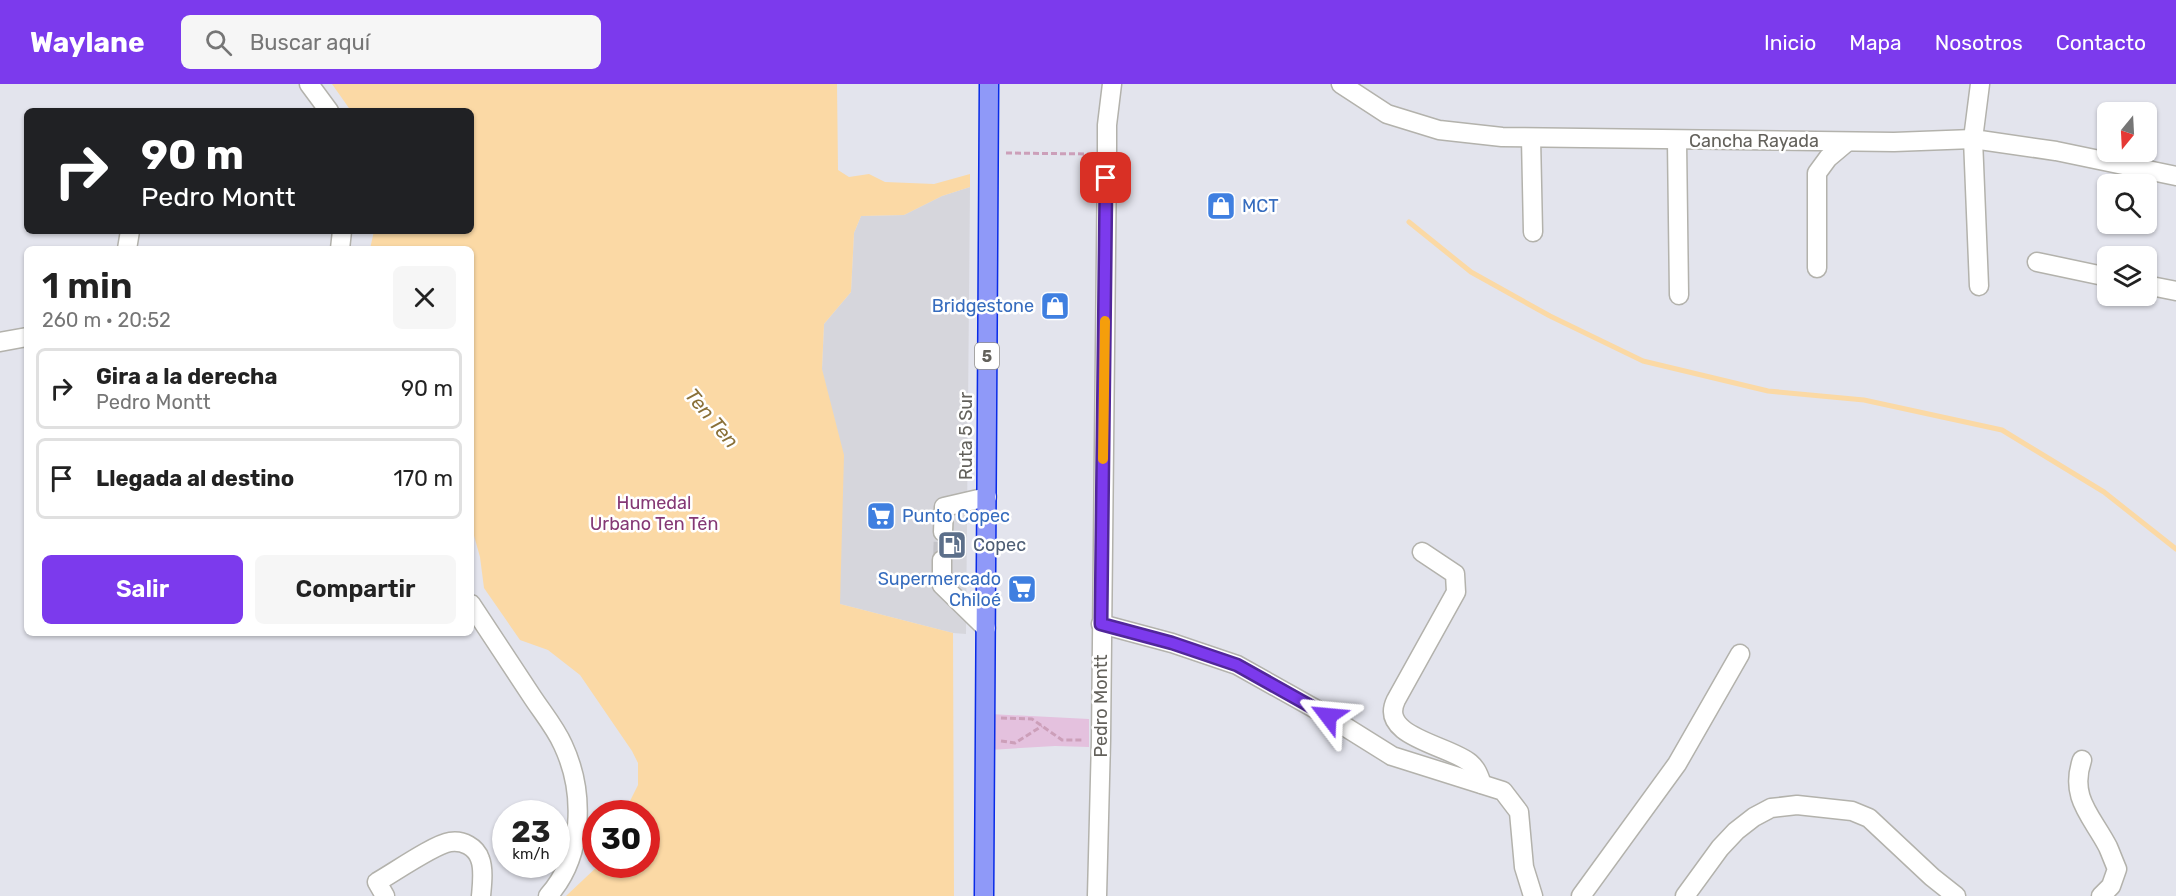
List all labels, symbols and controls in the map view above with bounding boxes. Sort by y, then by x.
search box [181,15,601,69]
text: Waylane [30,26,145,59]
icon: search [202,26,235,59]
text: Buscar aquí [250,29,370,56]
text: Inicio [1764,30,1816,55]
text: Mapa [1849,30,1902,55]
text: Nosotros [1935,30,2023,55]
text: Contacto [2056,30,2146,55]
north arrow [2097,102,2157,162]
map controls [2097,102,2157,306]
text: 90 m [141,130,244,180]
street label: Cancha Rayada [1689,130,1819,152]
icon: right [42,132,120,210]
pin [1080,152,1131,203]
icon: arrive [1089,161,1122,194]
button: search [2097,174,2157,234]
text: Pedro Montt [141,181,296,213]
shop icon: MCT [1205,190,1237,222]
place label: MCT [1242,195,1279,217]
button: layers [2097,246,2157,306]
text: 1 min [42,264,133,307]
button: close [393,266,456,329]
shop icon: Bridgestone [1039,290,1071,322]
place label: Bridgestone [932,295,1034,317]
text: 260 m · 20:52 [42,308,171,332]
road number: 5 [975,343,999,369]
text: Gira a la derecha [96,363,277,390]
icon: right [45,372,78,405]
text: 90 m [401,375,453,402]
water label: Ten Ten [680,383,744,453]
text: Pedro Montt [96,390,211,414]
street label: Ruta 5 Sur [955,392,977,480]
icon: arrive [45,462,78,495]
text: Llegada al destino [96,465,294,492]
text: 170 m [393,465,453,492]
park label: Humedal Urbano Ten Tén [590,492,718,535]
supermarket icon: Punto Copec [865,500,897,532]
place label: Punto Copec [902,505,1010,527]
fuel station icon: Copec [936,529,968,561]
place label: Copec [973,534,1026,556]
button: Salir [42,555,243,624]
button: Compartir [255,555,456,624]
place label: Supermercado Chiloé [878,568,1001,611]
supermarket icon: Supermercado Chiloé [1006,573,1038,605]
street label: Pedro Montt [1090,654,1112,758]
position arrow [1296,684,1360,748]
speed limit sign: 30 [582,800,660,878]
text: 23 [511,814,551,850]
text: km/h [512,845,550,863]

